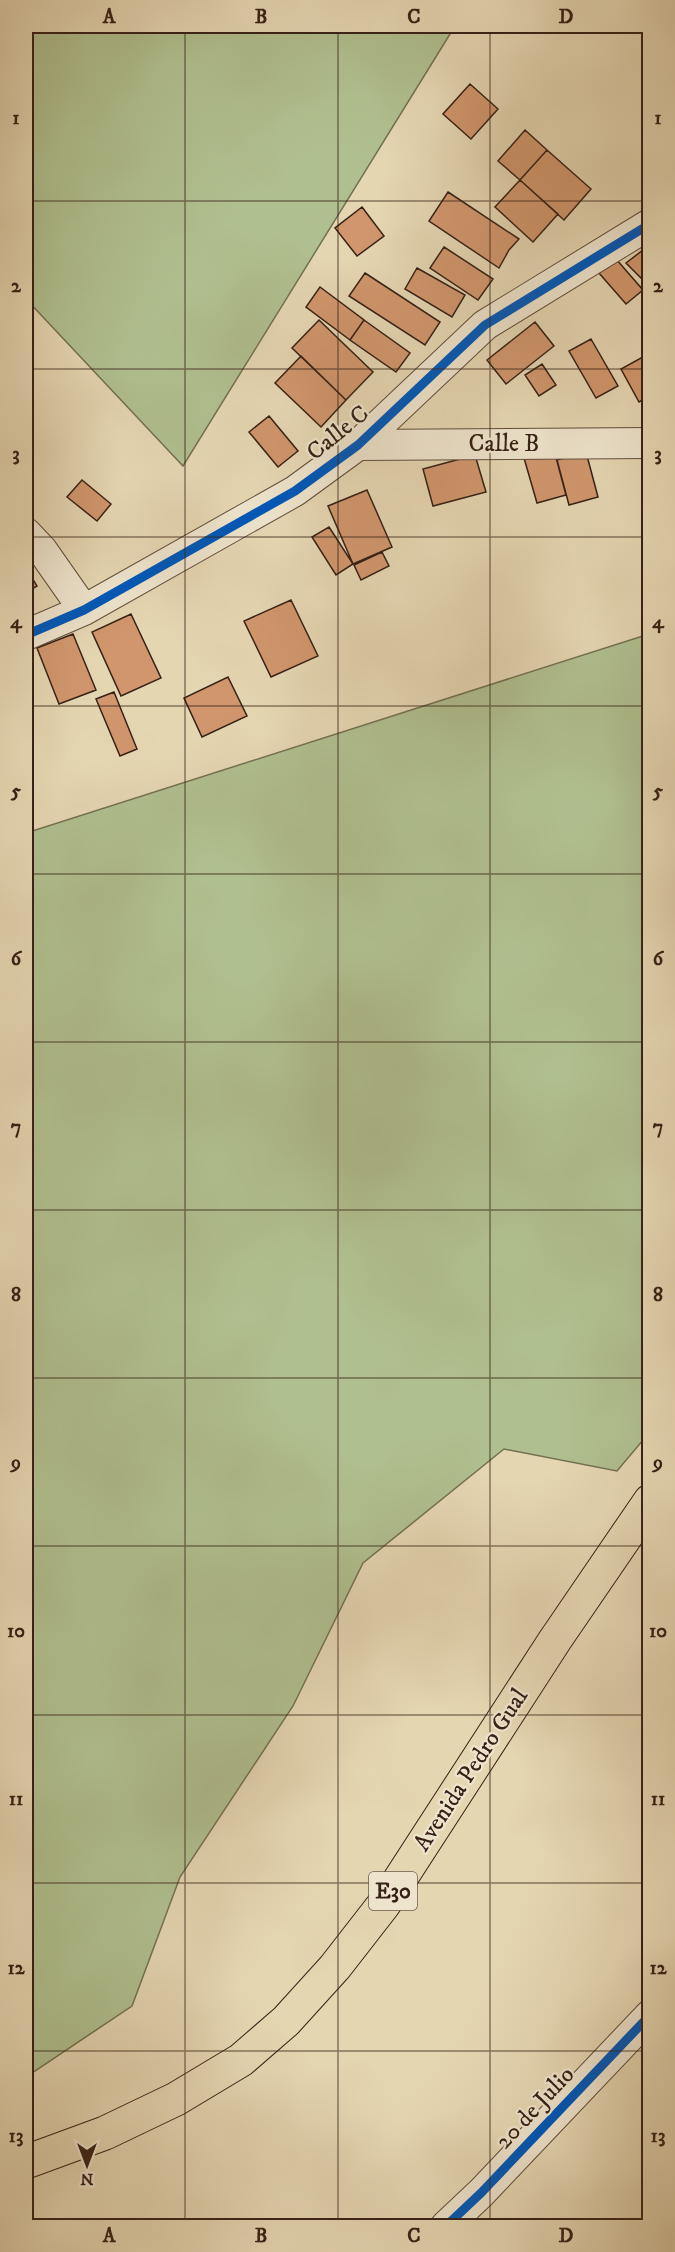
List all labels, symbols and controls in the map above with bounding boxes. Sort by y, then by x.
text: A [102,5,117,30]
text: B [255,5,267,30]
text: C [407,5,421,30]
text: D [559,5,574,30]
text: 1 [12,106,20,131]
text: 1 [654,106,662,131]
text: 2 [11,274,22,299]
text: 2 [653,274,664,299]
street label: Calle C [301,399,375,467]
street label: Calle B [469,429,539,459]
text: 3 [12,442,20,467]
text: 3 [654,442,662,467]
text: 4 [10,610,23,635]
text: 4 [652,610,665,635]
text: 5 [10,779,21,804]
text: 5 [652,779,663,804]
text: 6 [11,947,23,972]
text: 6 [653,947,665,972]
text: 7 [11,1115,21,1140]
text: 7 [653,1115,663,1140]
text: 8 [11,1283,21,1308]
text: 8 [653,1283,663,1308]
text: 9 [9,1451,21,1476]
text: 9 [651,1451,663,1476]
text: 10 [7,1619,25,1644]
text: 10 [649,1619,667,1644]
street label: Avenida Pedro Gual [407,1682,535,1857]
text: 11 [9,1787,23,1812]
text: 11 [651,1787,665,1812]
road number: E30 [369,1872,417,1910]
text: 12 [7,1956,26,1981]
text: 12 [649,1956,668,1981]
street label: 20 de Julio [489,2060,581,2156]
text: 13 [9,2124,23,2149]
text: 13 [651,2124,665,2149]
north arrow [57,2135,117,2195]
text: N [80,2169,94,2189]
text: A [102,2224,117,2249]
text: B [255,2224,267,2249]
text: C [407,2224,421,2249]
text: D [559,2224,574,2249]

